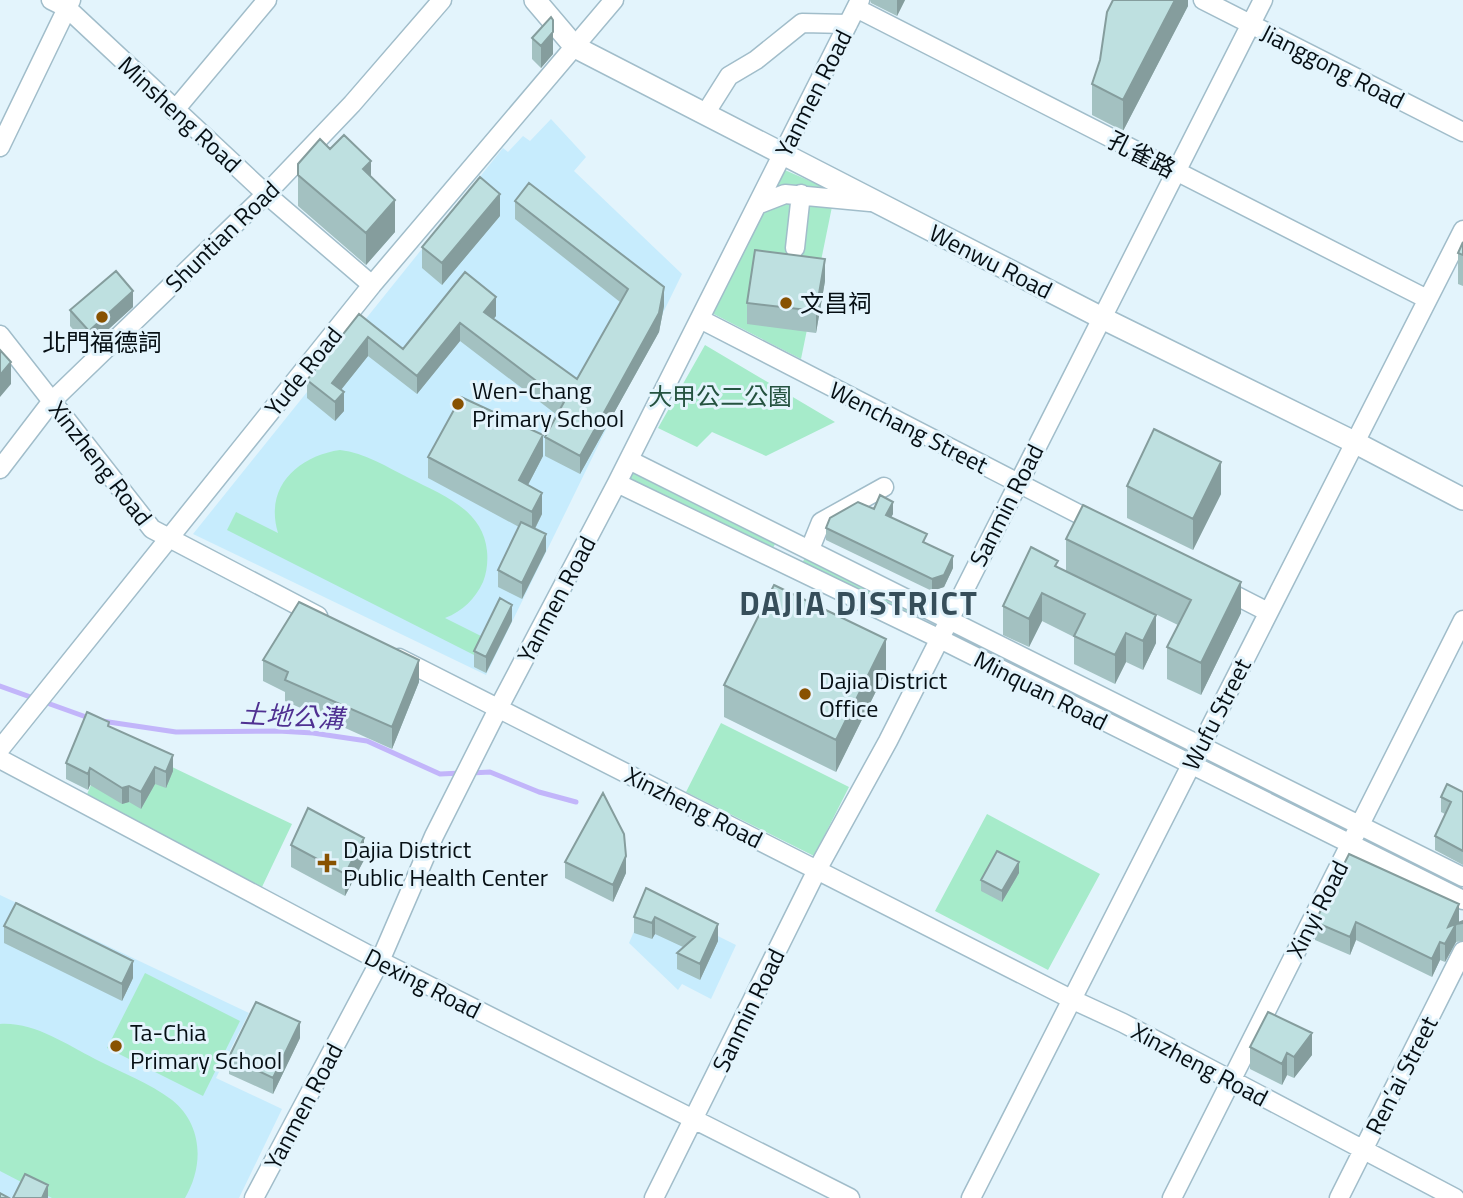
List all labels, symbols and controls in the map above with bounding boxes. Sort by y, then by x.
street label: Jianggong Road [1255,14,1411,118]
street label: Yanmen Road [766,23,860,163]
street label: Minsheng Road [110,47,250,181]
street label: 孔雀路 [1102,122,1182,186]
street label: Shuntian Road [157,172,287,300]
street label: Wenwu Road [923,215,1059,307]
place label: 文昌祠 [800,285,872,321]
marker: 文昌祠 [778,295,794,311]
marker: 北門福德詞 [94,309,110,325]
street label: Yude Road [256,318,350,424]
place label: 北門福德詞 [42,324,162,360]
place label: Wen-Chang Primary School [472,372,624,436]
street label: Wenchang Street [824,372,995,483]
park label: 大甲公二公園 [648,378,792,414]
street label: Xinzheng Road [41,393,161,533]
marker: Wen-Chang Primary School [450,396,466,412]
street label: Sanmin Road [960,437,1052,573]
street label: Yanmen Road [508,529,604,669]
district label: DAJIA DISTRICT [739,579,979,627]
street label: Minquan Road [968,641,1114,739]
street label: Wufu Street [1172,651,1260,776]
place label: Dajia District Office [819,662,948,726]
marker: Dajia District Office [797,686,813,702]
water label: 土地公溝 [239,694,349,738]
street label: Xinzheng Road [619,757,769,857]
place label: Dajia District Public Health Center [343,831,548,895]
marker: Dajia District Public Health Center [317,853,337,873]
street label: Xinyi Road [1277,854,1357,964]
street label: Dexing Road [359,938,487,1028]
street label: Sanmin Road [703,942,793,1078]
street label: Ren’ai Street [1356,1009,1447,1141]
street label: Xinzheng Road [1125,1013,1275,1115]
place label: Ta-Chia Primary School [130,1014,282,1078]
street label: Yanmen Road [255,1036,351,1176]
marker: Ta-Chia Primary School [108,1038,124,1054]

